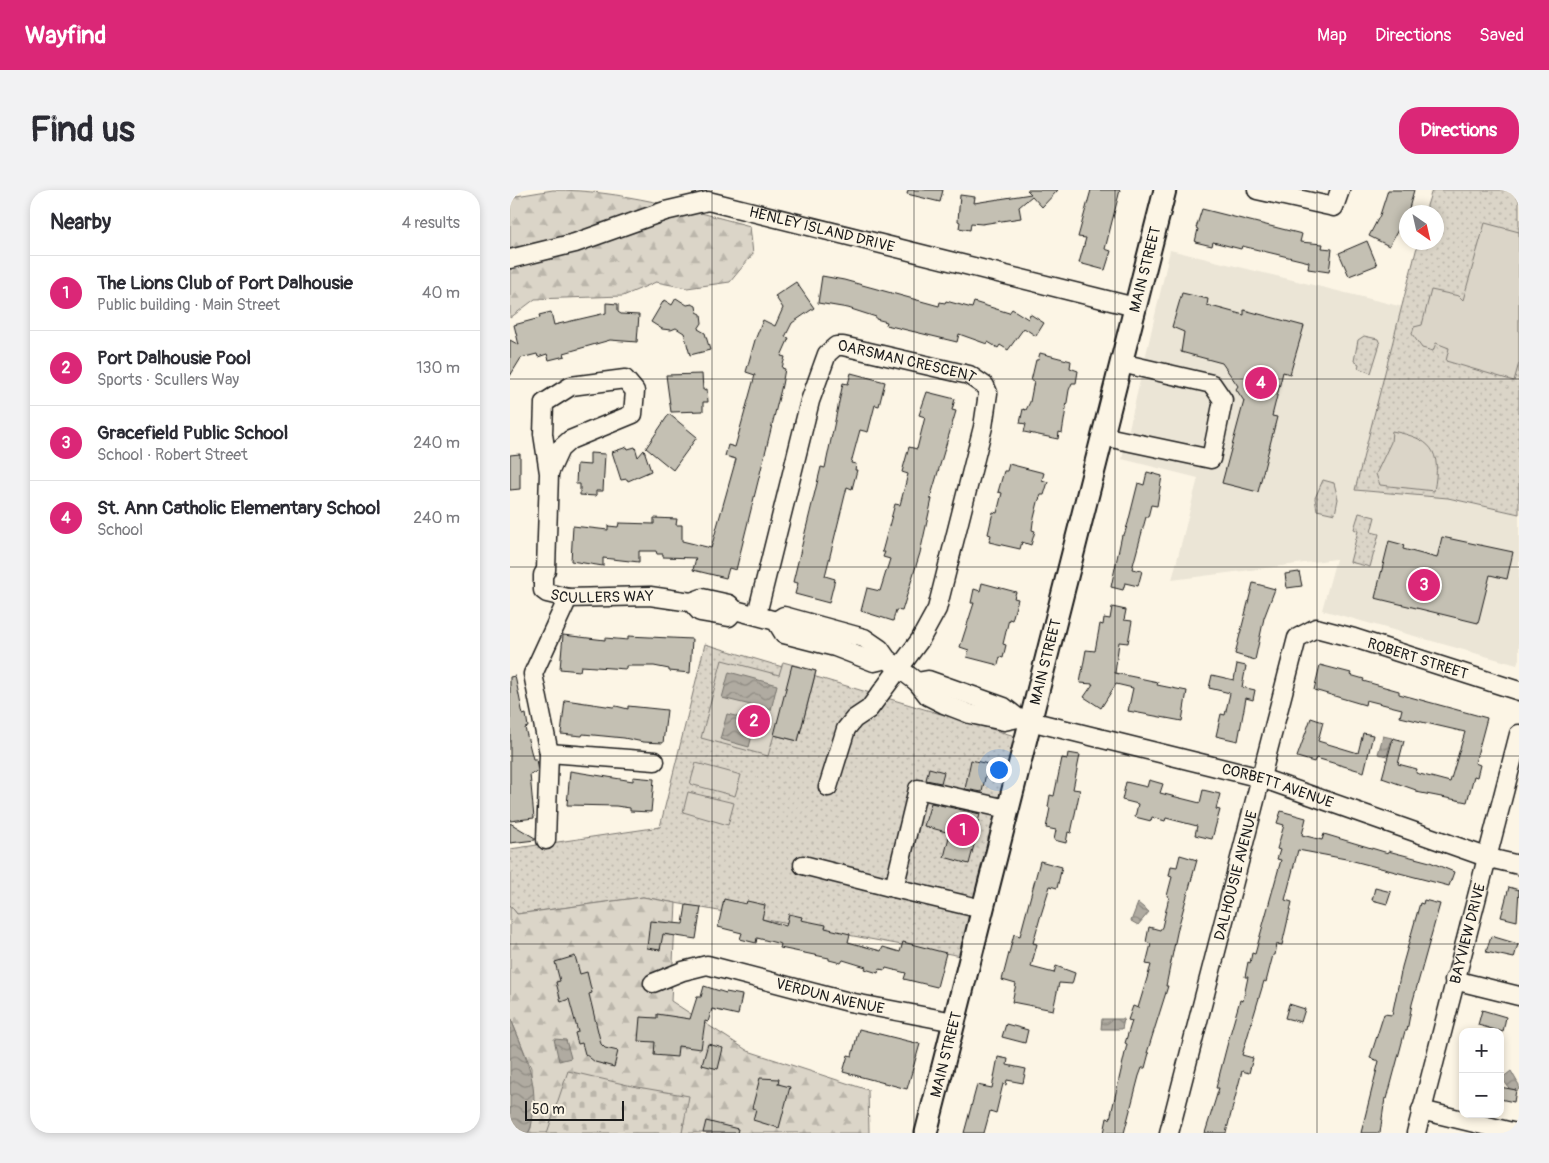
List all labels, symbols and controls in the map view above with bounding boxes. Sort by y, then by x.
text: Wayfind [25,21,106,50]
text: Map [1317,24,1347,47]
text: Directions [1375,24,1451,47]
text: Saved [1479,24,1524,47]
button: Directions [1399,107,1519,154]
text: Find us [30,108,135,152]
street label: HENLEY ISLAND DRIVE [747,202,897,257]
north arrow [1399,205,1444,250]
text: Nearby [50,209,111,236]
text: 4 results [402,213,460,233]
street label: MAIN STREET [1125,224,1165,314]
text: The Lions Club of Port Dalhousie [97,271,353,295]
text: 1 [63,283,69,303]
text: 40 m [422,283,460,303]
text: Public building · Main Street [97,295,280,315]
street label: OARSMAN CRESCENT [838,337,980,387]
text: Port Dalhousie Pool [97,346,251,370]
text: 2 [62,358,70,378]
text: 130 m [416,358,460,378]
pin: 4 [1245,364,1277,402]
text: Sports · Scullers Way [97,370,239,390]
text: Gracefield Public School [97,421,288,445]
text: 3 [62,433,70,453]
text: 240 m [413,433,460,453]
text: School · Robert Street [97,445,248,465]
text: St. Ann Catholic Elementary School [97,496,381,520]
text: 4 [61,508,71,528]
text: 240 m [413,508,460,528]
text: School [97,520,143,540]
pin: 3 [1408,566,1440,604]
street label: SCULLERS WAY [548,585,654,607]
street label: MAIN STREET [1025,617,1065,707]
street label: ROBERT STREET [1365,633,1470,684]
pin: 2 [738,702,770,740]
your location [986,757,1012,783]
street label: CORBETT AVENUE [1220,759,1336,812]
street label: DALHOUSIE AVENUE [1210,808,1262,942]
pin: 1 [947,811,979,849]
street label: BAYVIEW DRIVE [1445,881,1490,986]
street label: VERDUN AVENUE [774,974,886,1018]
street label: MAIN STREET [926,1010,966,1099]
map controls [1459,1028,1504,1118]
button: + [1459,1028,1504,1073]
button: − [1459,1073,1504,1118]
scale bar [525,1098,624,1121]
text: 50 m [532,1101,565,1118]

